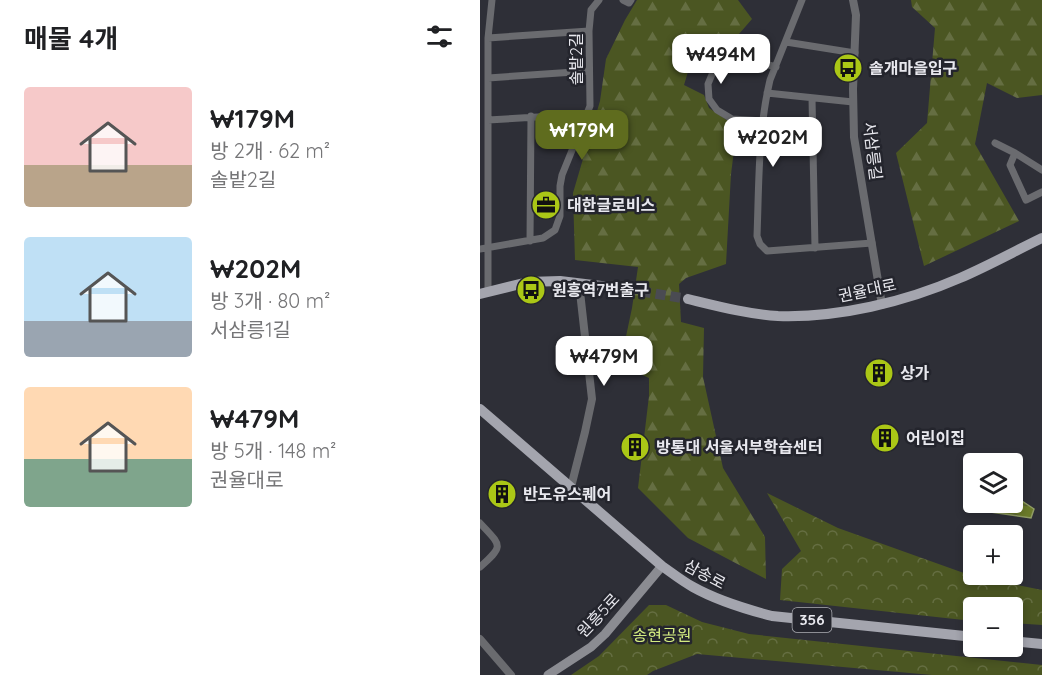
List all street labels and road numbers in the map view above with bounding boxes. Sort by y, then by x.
street label: 솔밭2길 [566,32,586,86]
street label: 서삼릉길 [859,121,887,181]
street label: 권율대로 [836,274,898,306]
street label: 삼송로 [681,555,729,593]
street label: 원흥5로 [573,589,624,641]
road number: 356 [792,608,832,632]

